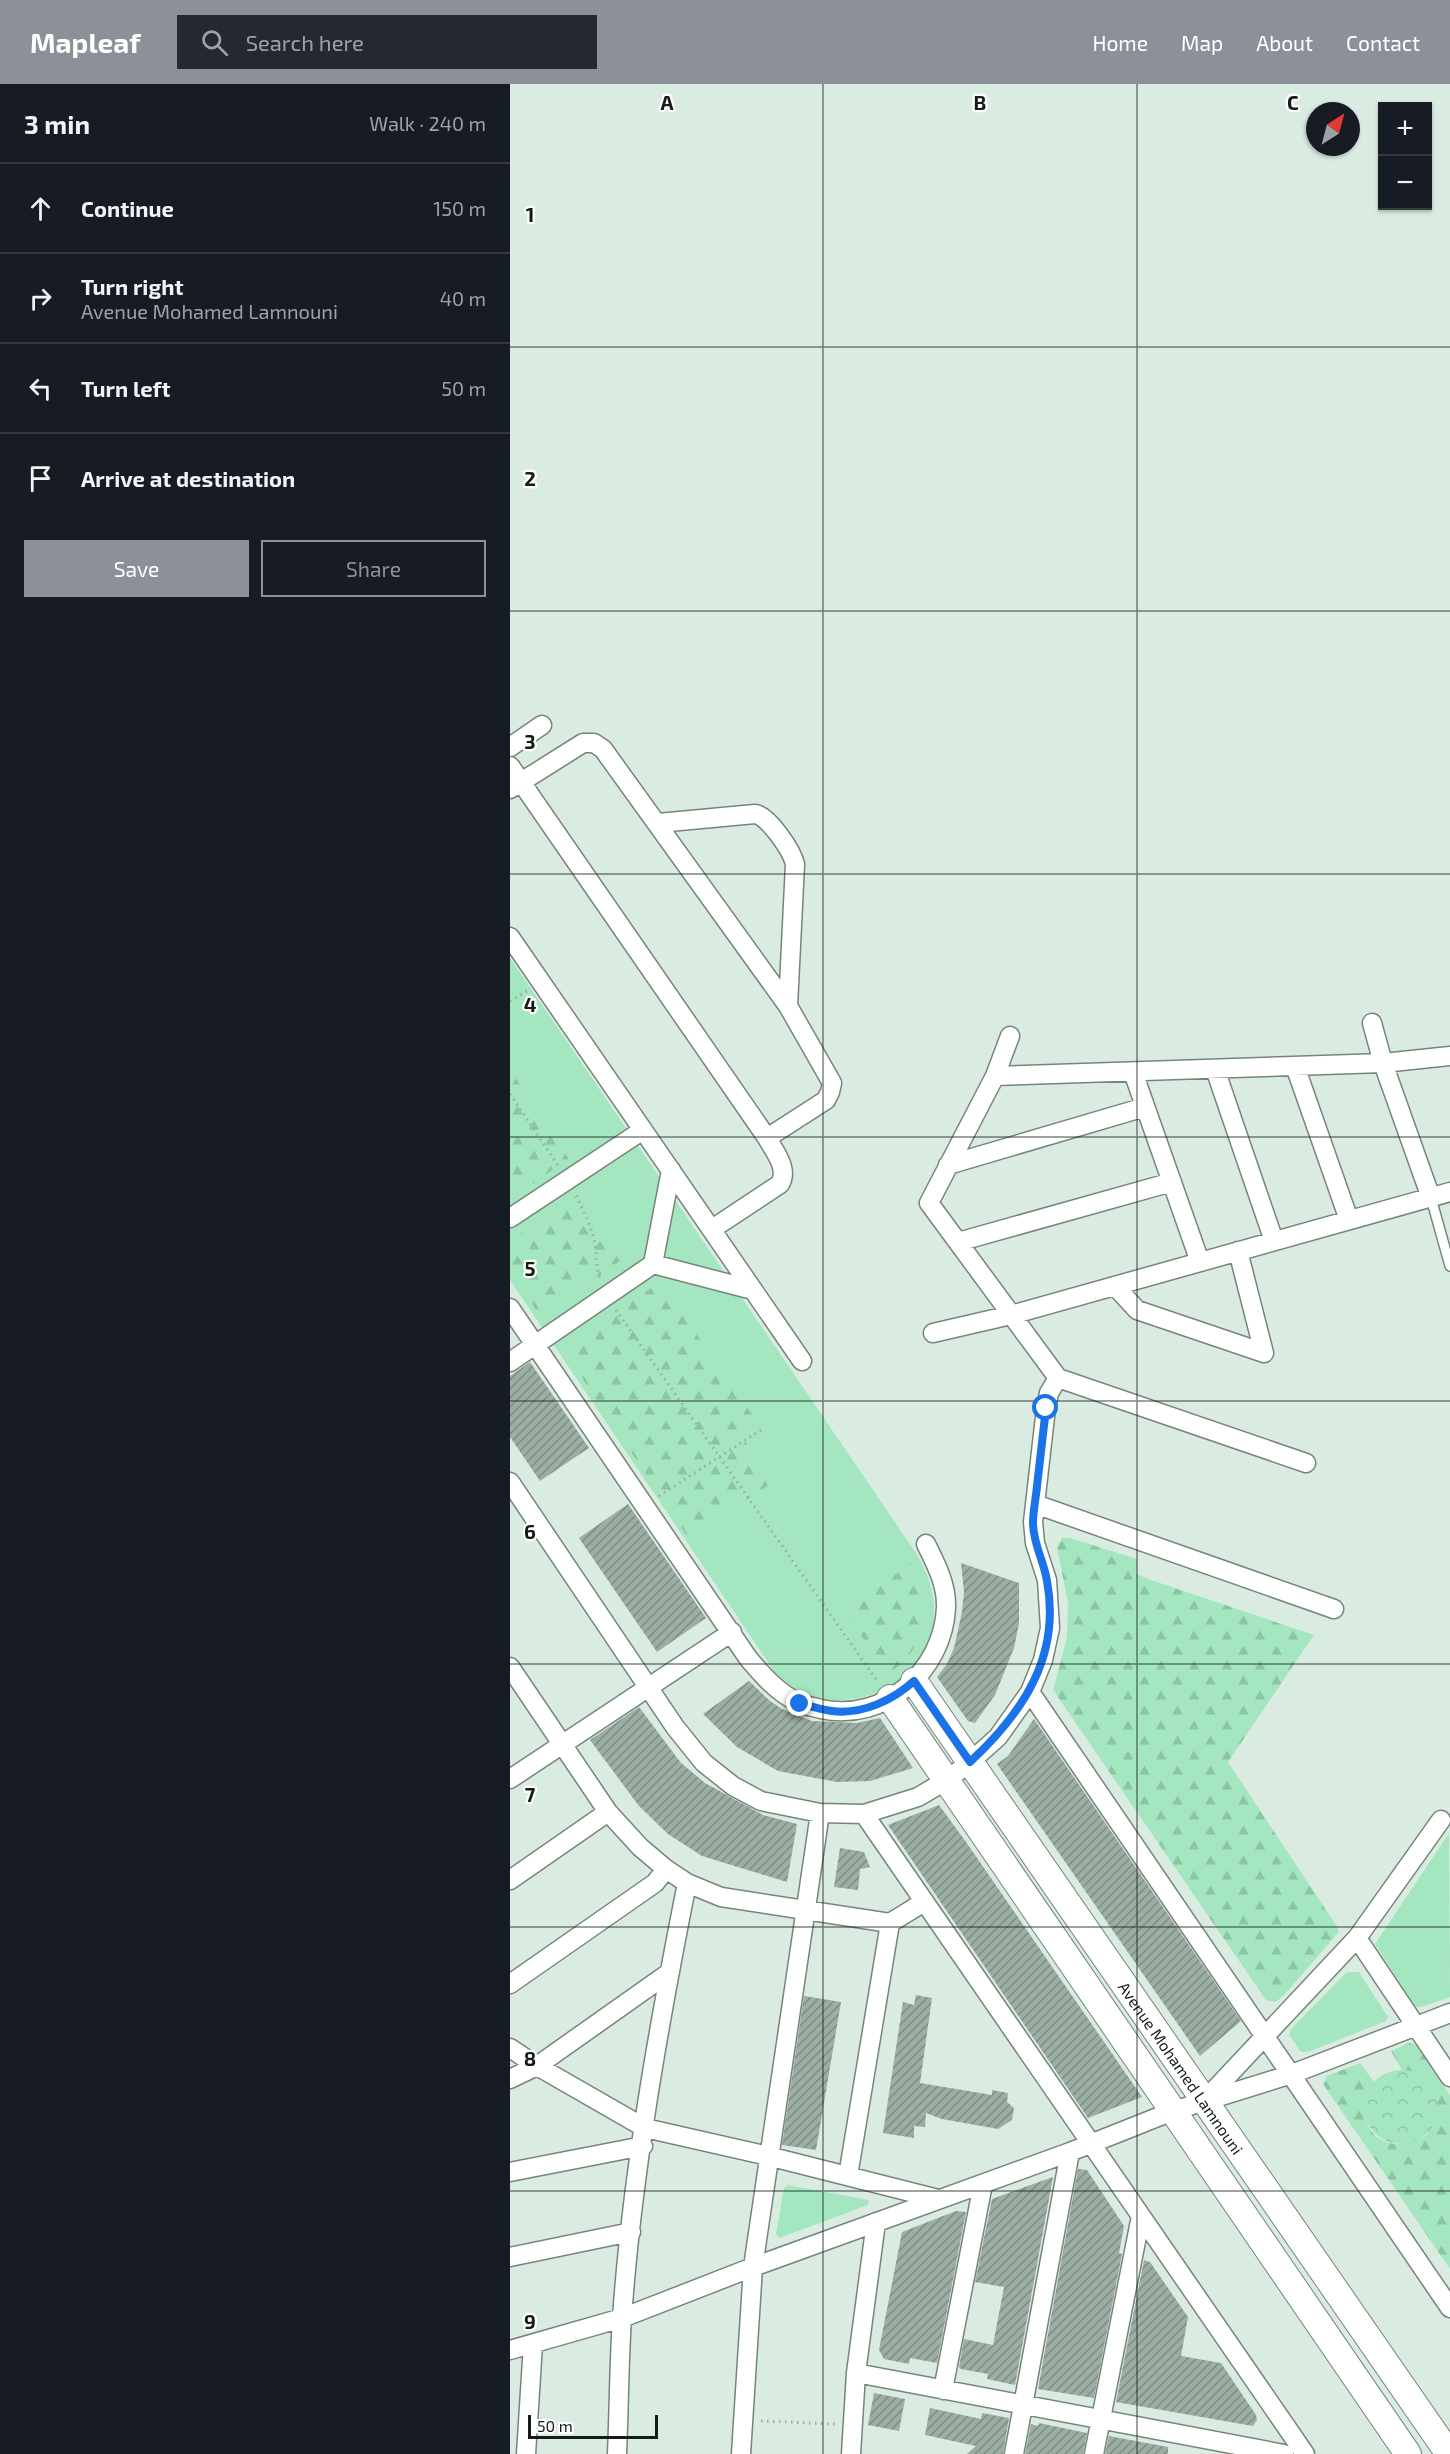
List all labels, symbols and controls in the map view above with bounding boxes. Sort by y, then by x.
search box [177,15,597,69]
text: Mapleaf [30,25,141,59]
icon: search [198,26,231,59]
text: Search here [246,29,364,55]
text: Home [1092,30,1148,55]
text: Map [1181,30,1223,55]
text: About [1256,30,1313,55]
text: Contact [1346,30,1420,55]
text: A [660,90,674,114]
text: B [974,90,986,114]
text: C [1287,90,1299,114]
north arrow [1306,102,1360,156]
map controls [1378,102,1432,210]
button: + [1378,102,1432,156]
text: 3 min [24,108,90,139]
text: Walk · 240 m [369,111,486,135]
button: − [1378,156,1432,210]
icon: ahead [24,192,57,225]
text: Continue [81,195,174,221]
text: 150 m [433,196,486,220]
text: 1 [526,202,534,226]
text: Turn right [81,273,183,299]
icon: right [24,282,57,315]
text: 40 m [440,286,486,310]
text: Avenue Mohamed Lamnouni [81,299,338,323]
icon: left [24,372,57,405]
text: Turn left [81,375,170,401]
text: 50 m [441,376,486,400]
icon: arrive [24,462,57,495]
text: Arrive at destination [81,465,295,491]
text: 2 [524,466,536,490]
button: Save [24,540,249,597]
button: Share [261,540,486,597]
text: 3 [524,729,536,753]
text: 4 [524,992,537,1016]
text: 5 [524,1256,536,1280]
route start [1032,1394,1058,1420]
text: 6 [524,1519,536,1543]
route end [786,1690,812,1716]
text: 7 [525,1782,536,1806]
street label: Avenue Mohamed Lamnouni [1115,1978,1248,2157]
text: 8 [524,2046,536,2070]
text: 9 [524,2309,536,2333]
scale bar [528,2412,658,2440]
text: 50 m [537,2416,573,2435]

